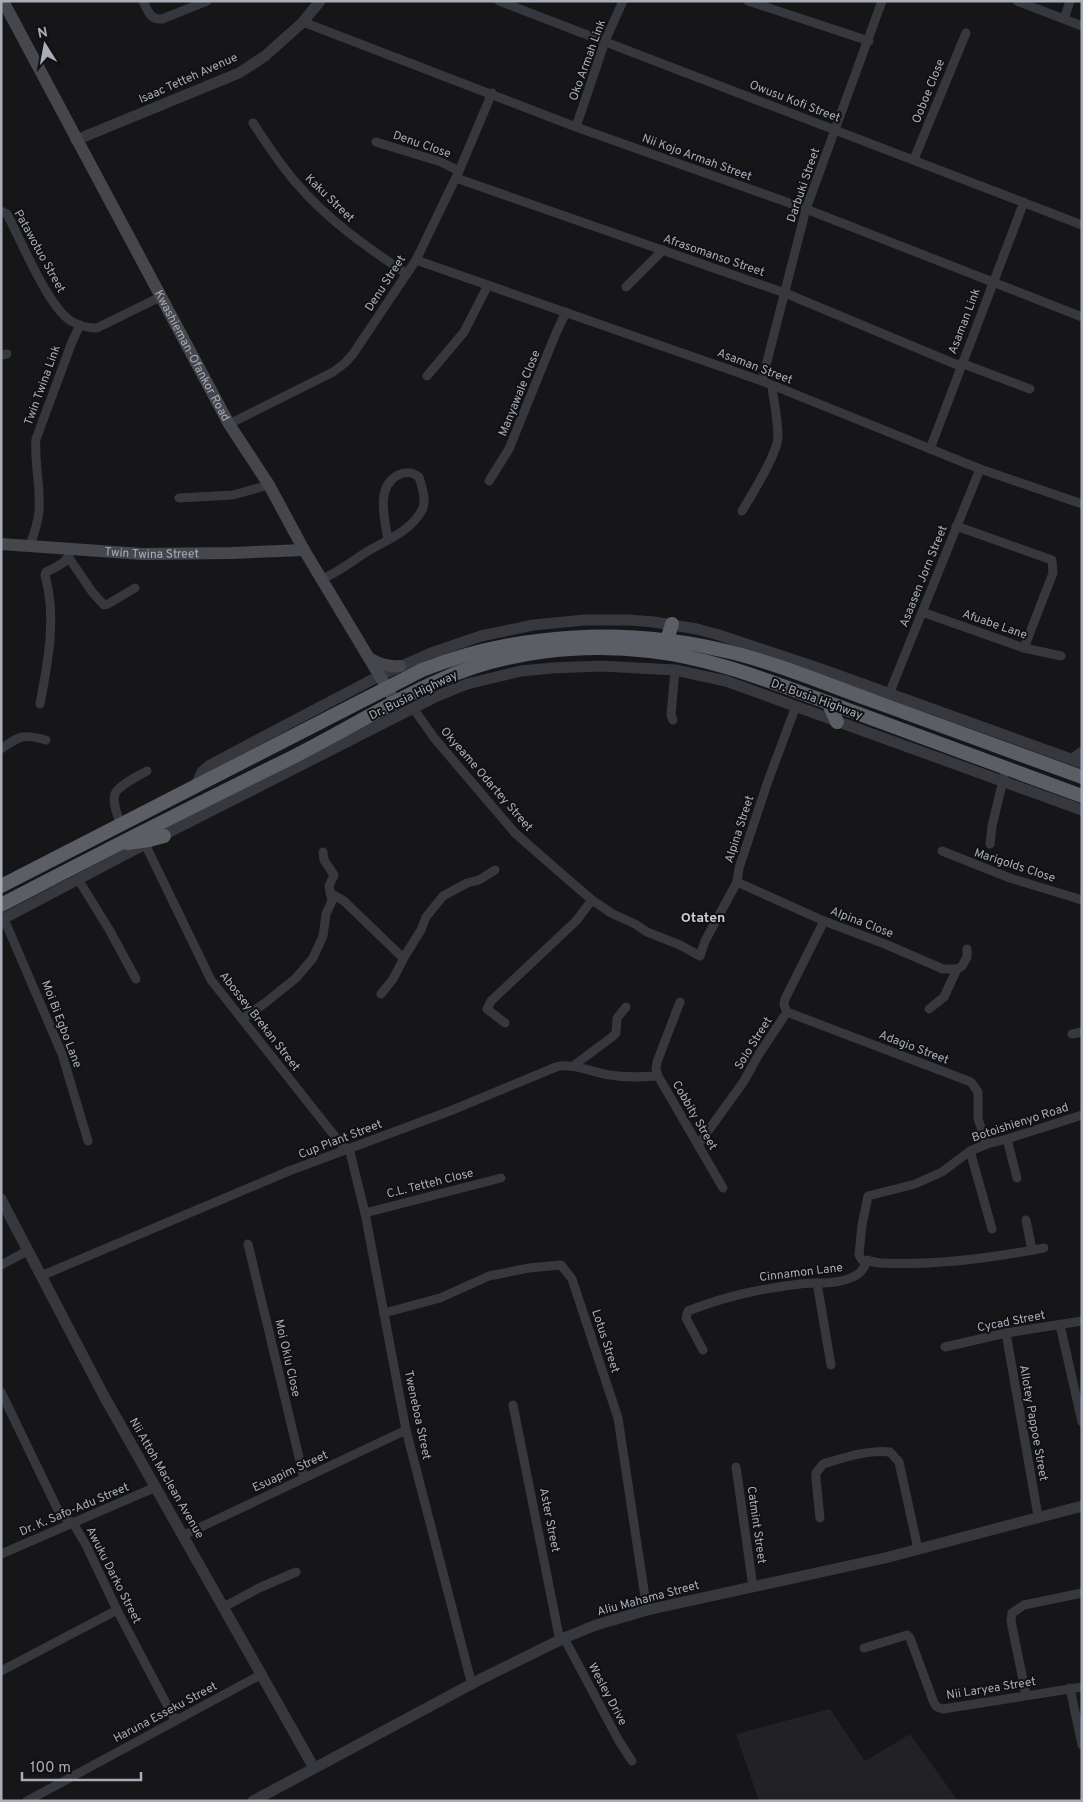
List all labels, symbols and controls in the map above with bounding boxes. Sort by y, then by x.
street label: Oko Armah Link [566,17,610,103]
north arrow [20,20,70,70]
text: N [36,24,49,43]
street label: Isaac Tetteh Avenue [136,50,240,108]
street label: Ooboe Close [909,57,949,126]
street label: Owusu Kofi Street [747,77,842,127]
street label: Denu Close [391,128,453,162]
street label: Nii Kojo Armah Street [640,131,754,185]
street label: Darbuki Street [784,146,824,225]
street label: Kaku Street [301,171,357,226]
street label: Patawotuo Street [10,207,69,296]
street label: Afrasomanso Street [661,231,767,281]
street label: Denu Street [362,252,410,315]
street label: Asaman Link [945,286,985,357]
street label: Kwashieman-Ofankor Road [150,288,233,424]
street label: Twin Twina Link [21,343,65,428]
street label: Asaman Street [715,345,795,389]
street label: Manyawale Close [495,348,544,439]
street label: Asaasen Jorn Street [896,523,952,630]
street label: Twin Twina Street [104,544,199,563]
street label: Afuabe Lane [960,606,1029,644]
street label: Dr. Busia Highway [367,668,460,724]
street label: Dr. Busia Highway [769,676,865,724]
street label: Okyeame Odartey Street [436,724,536,835]
street label: Alpina Street [722,793,758,865]
street label: Marigolds Close [972,845,1057,887]
street label: Alpina Close [828,904,896,942]
district label: Otaten [681,910,725,927]
street label: Abossey Brekan Street [215,969,303,1075]
street label: Moi Bi Egbo Lane [37,978,85,1070]
street label: Solo Street [731,1014,776,1073]
street label: Adagio Street [876,1027,951,1069]
street label: Cobbity Street [668,1078,720,1153]
street label: Botoishienyo Road [970,1100,1071,1146]
street label: Cup Plant Street [296,1117,384,1163]
street label: C.L. Tetteh Close [385,1165,475,1202]
street label: Cinnamon Lane [758,1260,844,1286]
street label: Lotus Street [587,1308,623,1375]
street label: Cycad Street [976,1308,1047,1336]
street label: Moi Oklu Close [270,1318,304,1399]
street label: Allotey Pappoe Street [1015,1364,1051,1482]
street label: Tweneboa Street [400,1369,434,1461]
street label: Nii Attoh Maclean Avenue [125,1415,207,1542]
street label: Esuapim Street [250,1447,331,1496]
street label: Dr. K. Safo-Adu Street [17,1480,132,1540]
street label: Catmint Street [743,1485,769,1565]
street label: Aster Street [535,1487,563,1554]
street label: Awuku Darko Street [82,1524,144,1627]
street label: Aliu Mahama Street [595,1578,701,1620]
street label: Wesley Drive [584,1660,630,1729]
street label: Nii Laryea Street [945,1674,1037,1704]
street label: Haruna Esseku Street [111,1679,220,1747]
scale bar [22,1750,141,1782]
text: 100 m [30,1759,71,1778]

